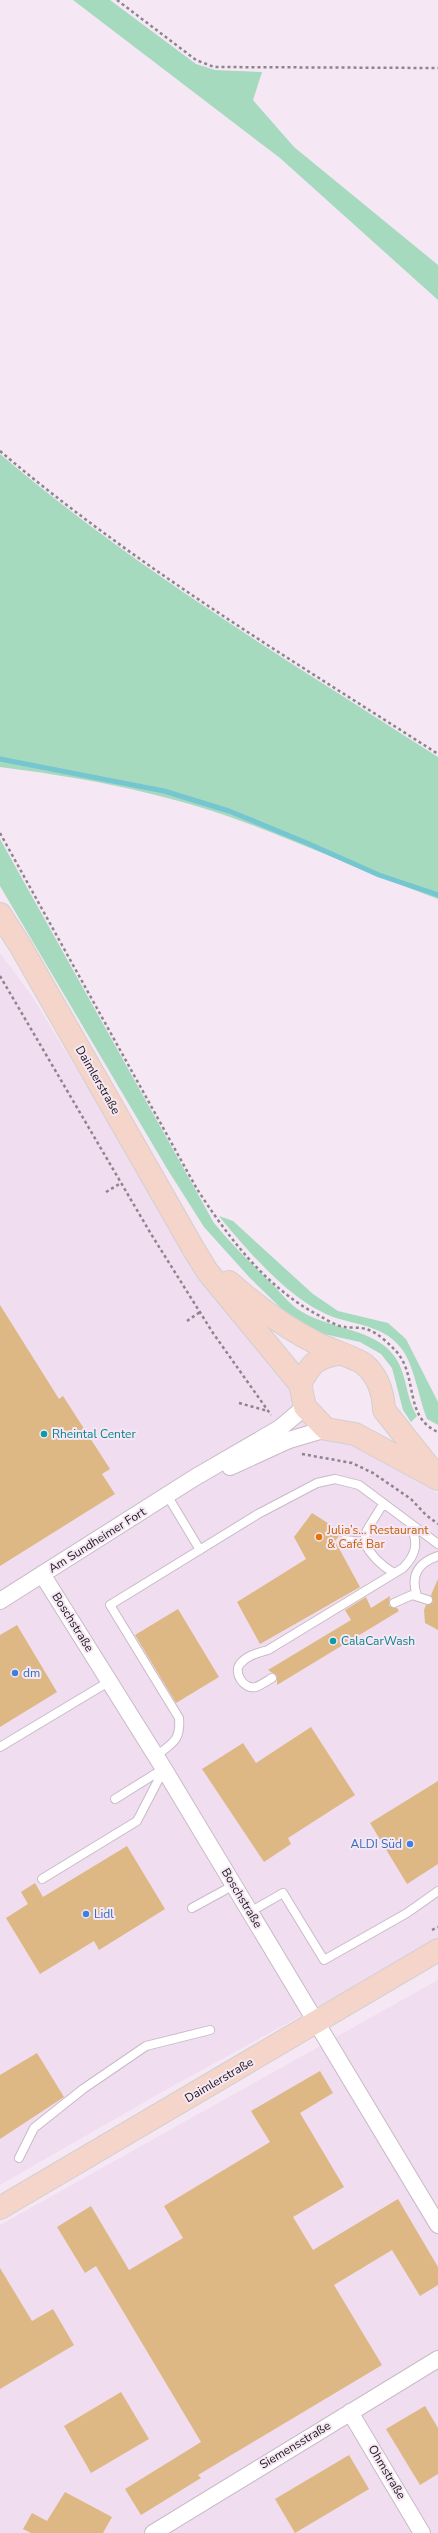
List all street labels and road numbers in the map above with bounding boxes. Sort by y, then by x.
street label: Daimlerstraße [72,1043,124,1117]
street label: Am Sundheimer Fort [45,1503,149,1576]
street label: Boschstraße [48,1589,98,1655]
street label: Boschstraße [218,1865,266,1931]
street label: Daimlerstraße [182,2054,256,2106]
street label: Siemensstraße [257,2418,333,2472]
street label: Ohmstraße [365,2442,409,2502]

